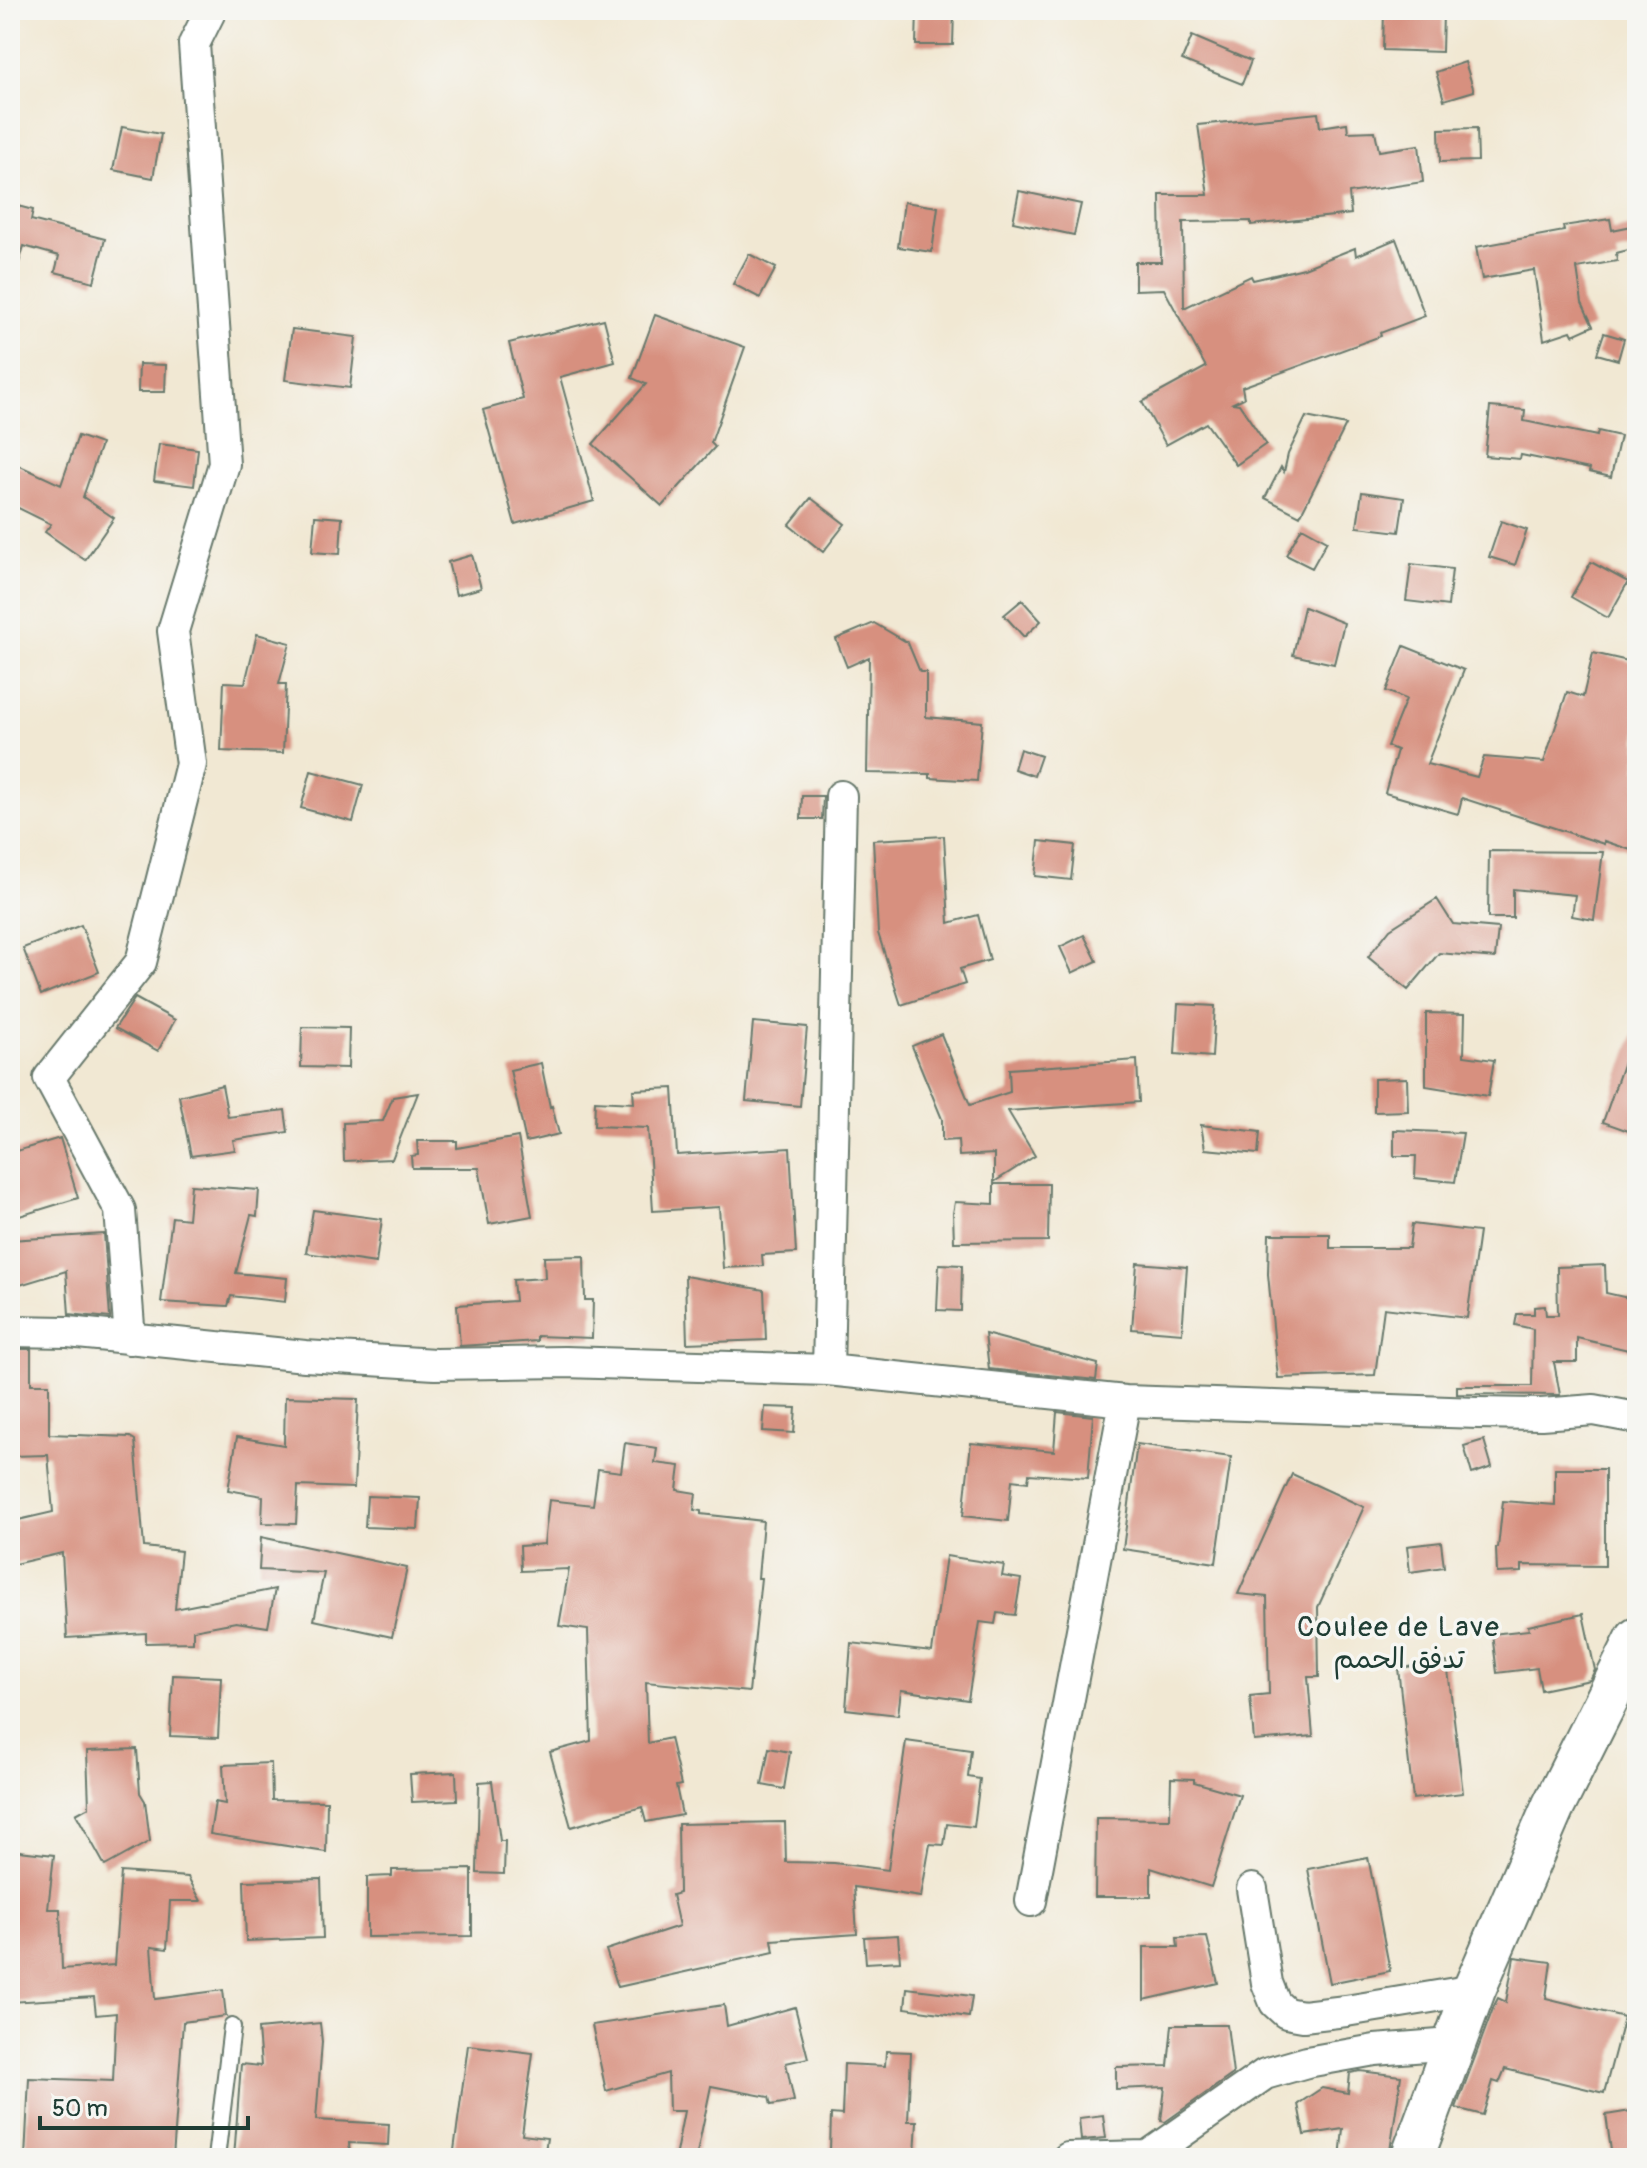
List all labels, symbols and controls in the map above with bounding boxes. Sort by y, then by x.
district label: Coulee de Lave تدفق الحمم [1297,1610,1501,1680]
scale bar [40,2080,248,2130]
text: 50 m [52,2094,108,2123]

